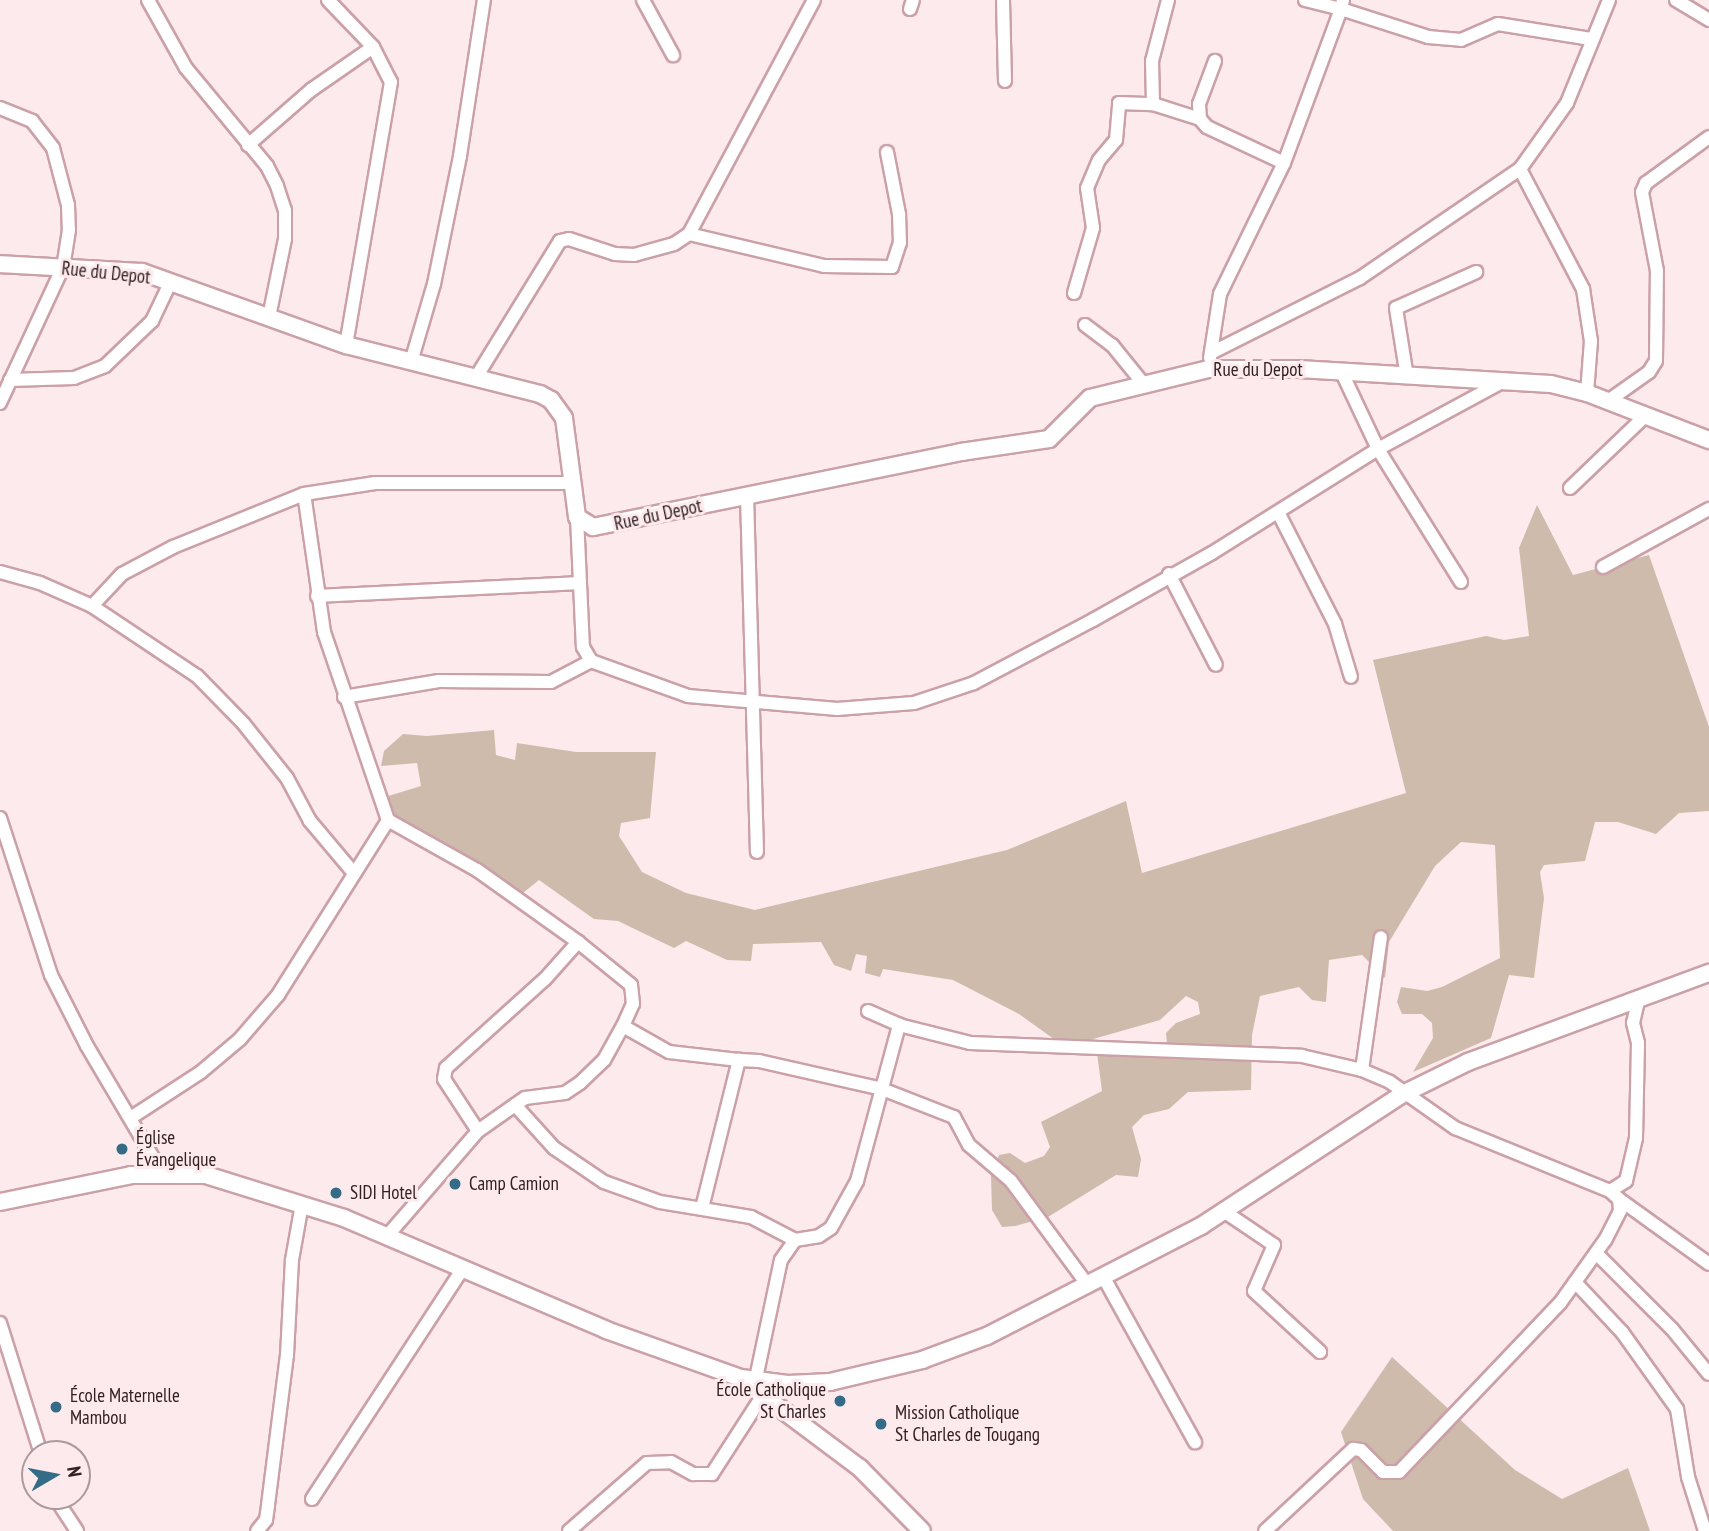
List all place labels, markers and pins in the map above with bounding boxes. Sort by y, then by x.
place label: Église Évangelique [136,1127,216,1171]
marker: Église Évangelique [114,1141,130,1157]
place label: Camp Camion [469,1173,559,1195]
marker: Camp Camion [447,1176,463,1192]
place label: SIDI Hotel [350,1182,417,1204]
marker: SIDI Hotel [328,1185,344,1201]
place label: École Catholique St Charles [716,1379,826,1423]
place label: École Maternelle Mambou [70,1385,180,1429]
marker: École Catholique St Charles [832,1393,848,1409]
marker: École Maternelle Mambou [48,1399,64,1415]
place label: Mission Catholique St Charles de Tougang [895,1402,1040,1446]
marker: Mission Catholique St Charles de Tougang [873,1416,889,1432]

